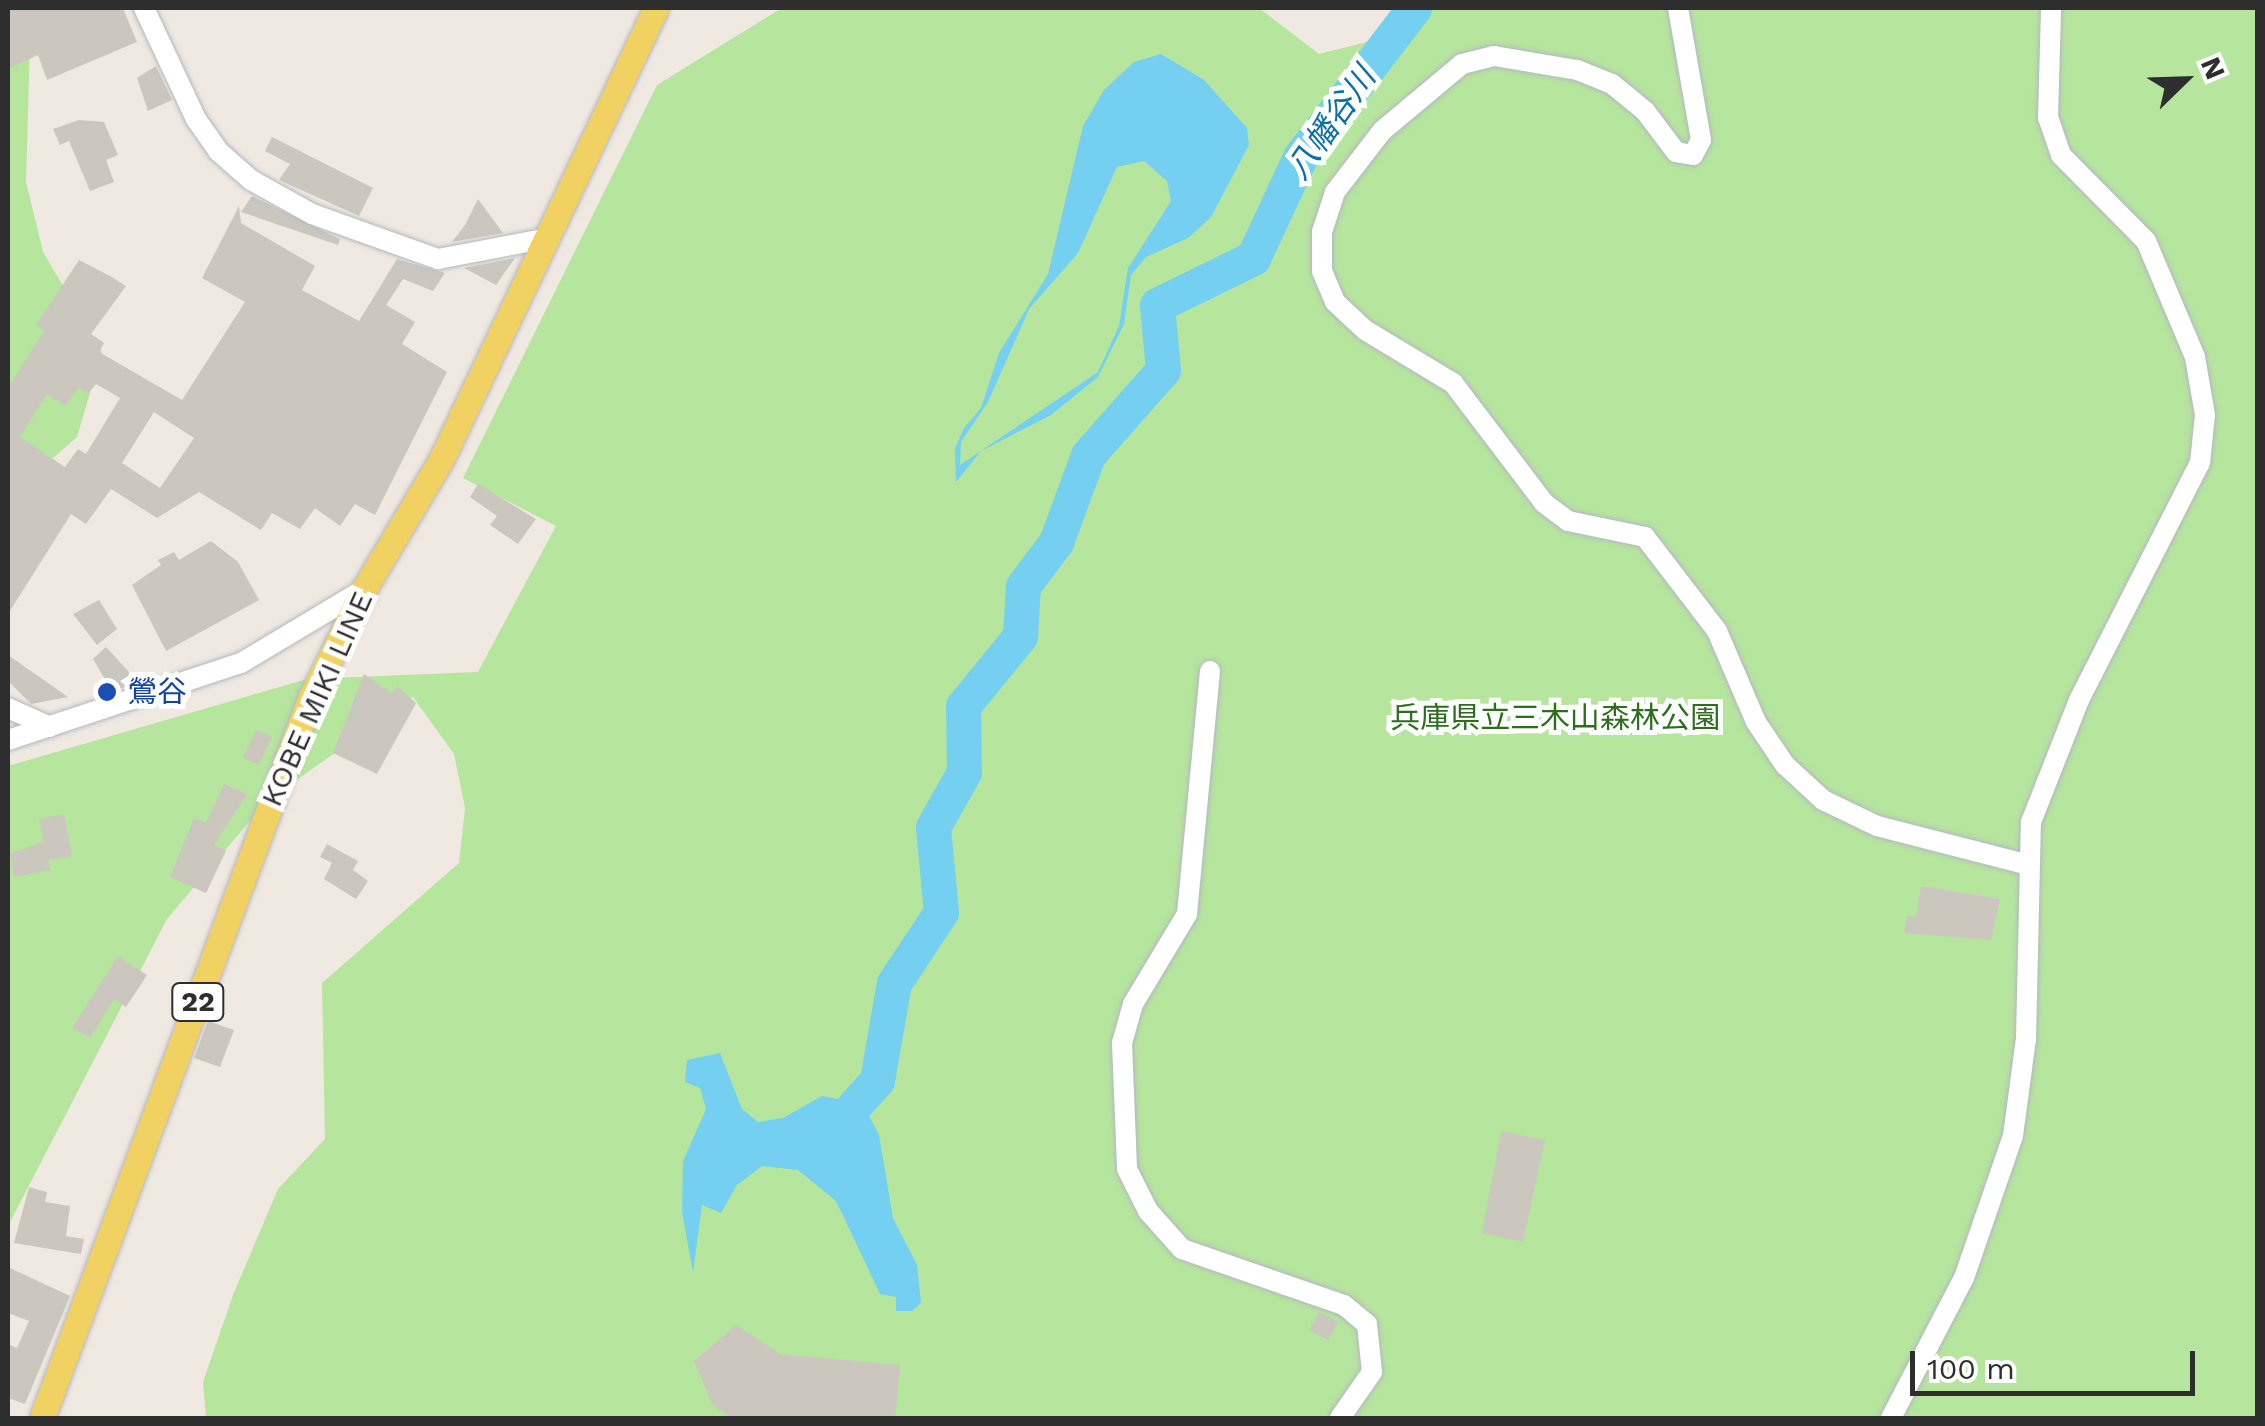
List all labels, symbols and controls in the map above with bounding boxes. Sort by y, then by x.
north arrow [2135,30,2235,130]
text: N [2194,52,2232,84]
water label: 八幡谷川 [1279,60,1383,186]
street label: KOBE MIKI LINE [253,586,381,812]
place label: 鶯谷 [127,674,187,710]
marker: 鶯谷 [96,681,118,703]
park label: 兵庫県立三木山森林公園 [1390,700,1720,736]
road number: 22 [170,979,226,1025]
scale bar [1915,1331,2200,1393]
text: 100 m [1927,1351,2015,1386]

